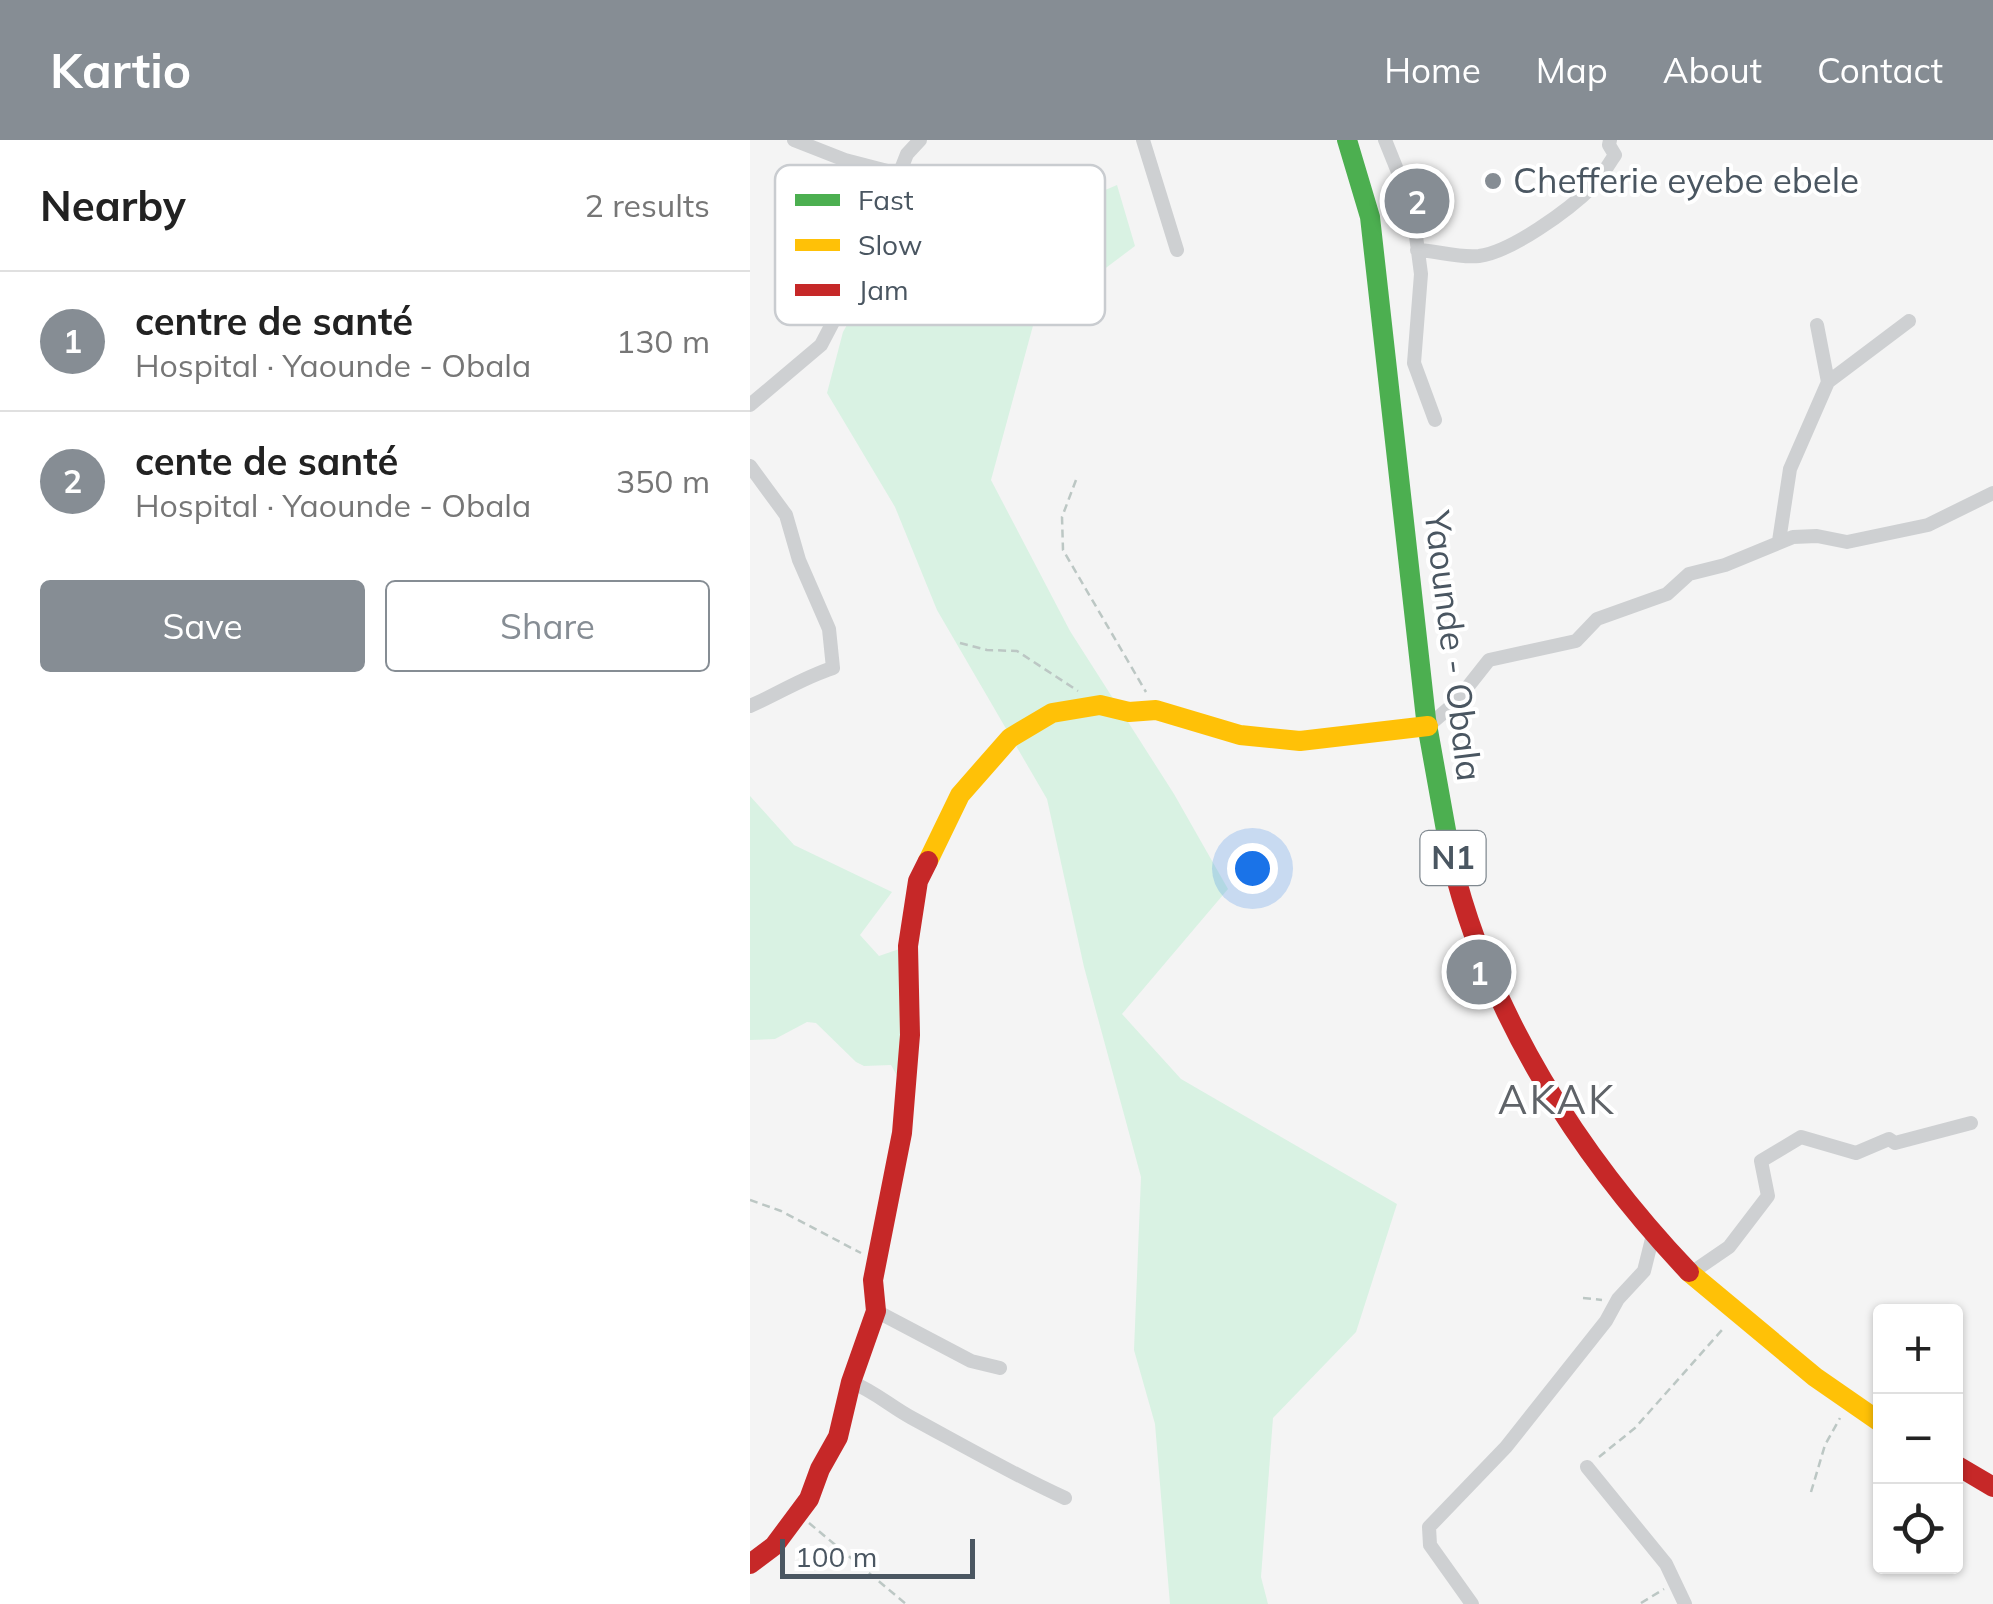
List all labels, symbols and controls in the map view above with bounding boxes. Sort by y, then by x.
text: Kartio [50,40,191,100]
text: Home [1384,48,1481,92]
text: Map [1536,48,1608,92]
text: About [1663,48,1762,92]
text: Contact [1817,48,1943,92]
place label: Chefferie eyebe ebele [1513,158,1859,202]
pin: 2 [1384,163,1450,238]
legend [775,165,1105,325]
marker: Chefferie eyebe ebele [1482,170,1504,192]
text: Nearby [40,179,186,232]
text: Fast [858,182,914,217]
text: 2 results [585,185,710,225]
text: Slow [858,227,922,262]
text: Jam [858,272,909,307]
text: centre de santé [135,297,413,345]
text: 1 [63,321,82,361]
text: 130 m [616,321,710,361]
text: Hospital · Yaounde - Obala [135,345,531,385]
text: cente de santé [135,437,398,485]
text: 2 [63,461,82,501]
text: 350 m [616,461,710,501]
text: Hospital · Yaounde - Obala [135,485,531,525]
street label: Yaounde - Obala [1415,507,1492,783]
button: Save [40,580,365,672]
button: Share [385,580,710,672]
road number: N1 [1420,831,1486,885]
your location [1227,843,1278,894]
pin: 1 [1446,934,1512,1010]
district label: AKAK [1498,1074,1616,1124]
map controls [1873,1304,1963,1574]
button: + [1873,1304,1963,1394]
button: − [1873,1394,1963,1484]
button: locate [1873,1484,1963,1574]
scale bar [780,1534,975,1578]
text: 100 m [795,1539,877,1574]

